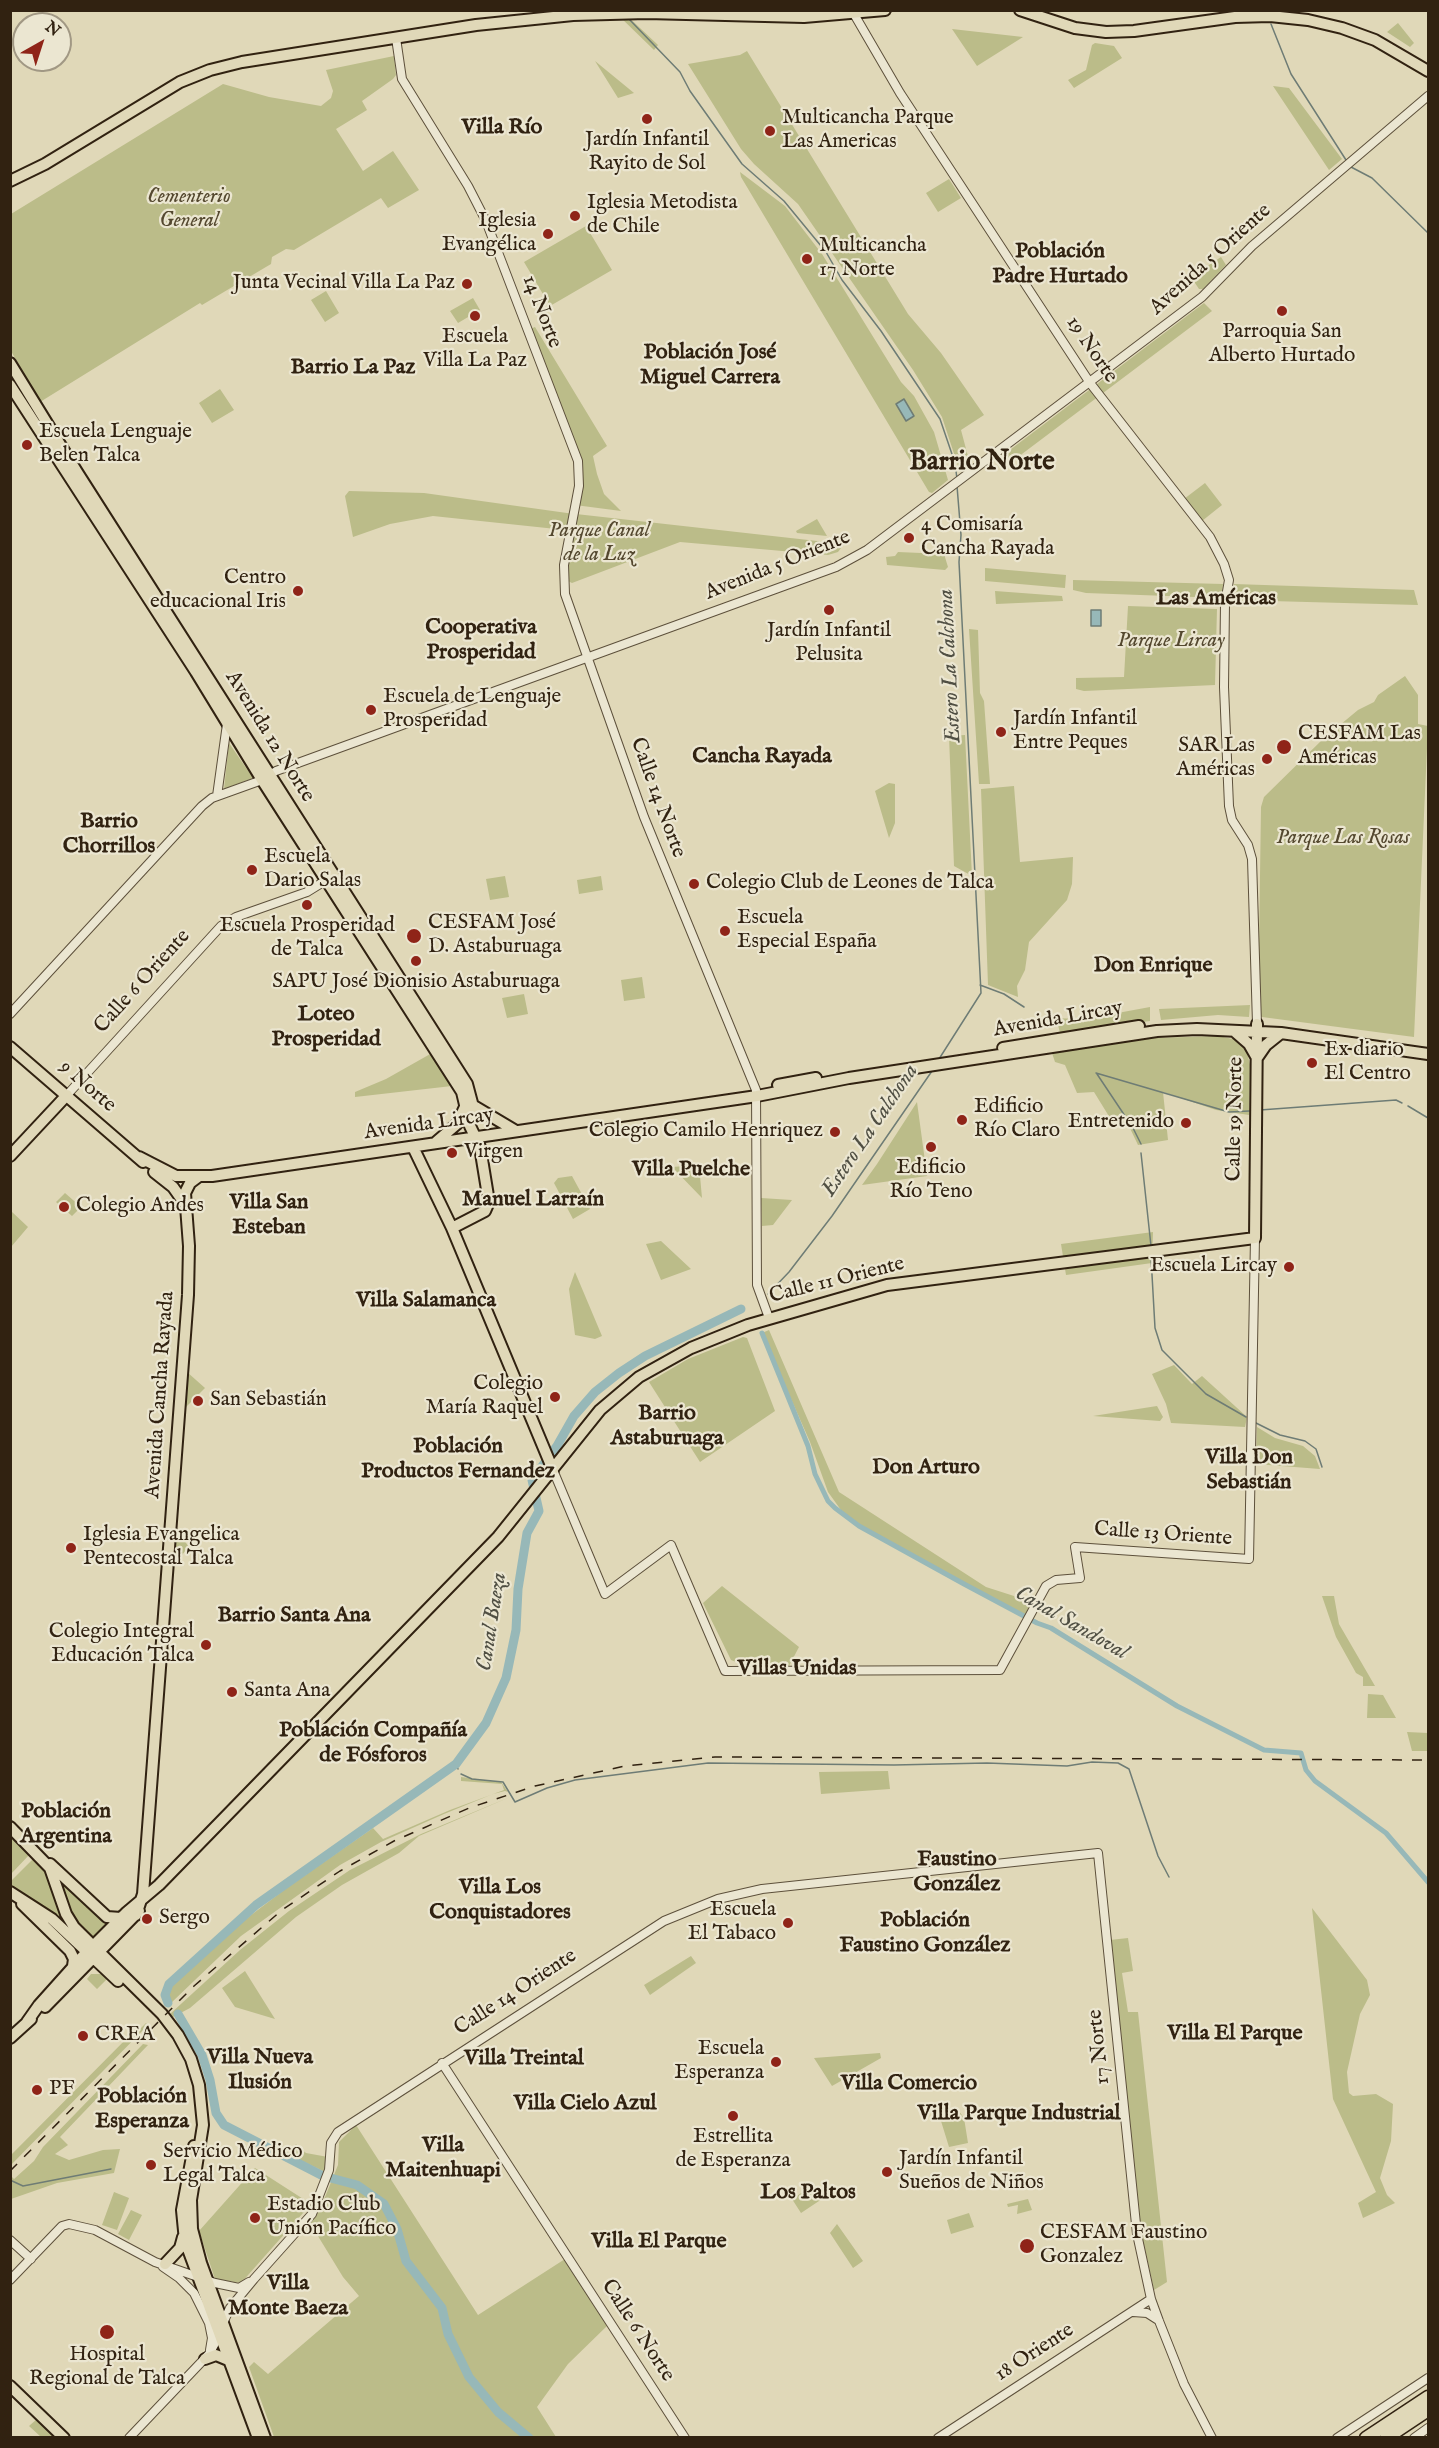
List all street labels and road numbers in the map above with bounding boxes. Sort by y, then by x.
street label: Avenida 5 Oriente [1145,199,1277,321]
street label: 14 Norte [516,272,566,352]
street label: 19 Norte [1060,312,1122,388]
street label: Avenida 5 Oriente [702,525,854,607]
street label: Avenida 12 Norte [219,667,319,807]
street label: Calle 14 Norte [624,735,690,861]
street label: Calle 6 Oriente [90,925,196,1039]
street label: Avenida Lircay [991,996,1125,1044]
street label: 9 Norte [53,1055,121,1119]
street label: Calle 19 Norte [1222,1056,1250,1182]
street label: Avenida Lircay [363,1103,495,1147]
street label: Calle 11 Oriente [767,1252,907,1310]
street label: Avenida Cancha Rayada [141,1291,181,1499]
street label: Calle 13 Oriente [1093,1518,1233,1552]
street label: Calle 14 Oriente [450,1944,582,2042]
street label: 17 Norte [1084,2008,1116,2086]
street label: Calle 6 Norte [595,2275,679,2387]
street label: 18 Oriente [991,2318,1079,2388]

